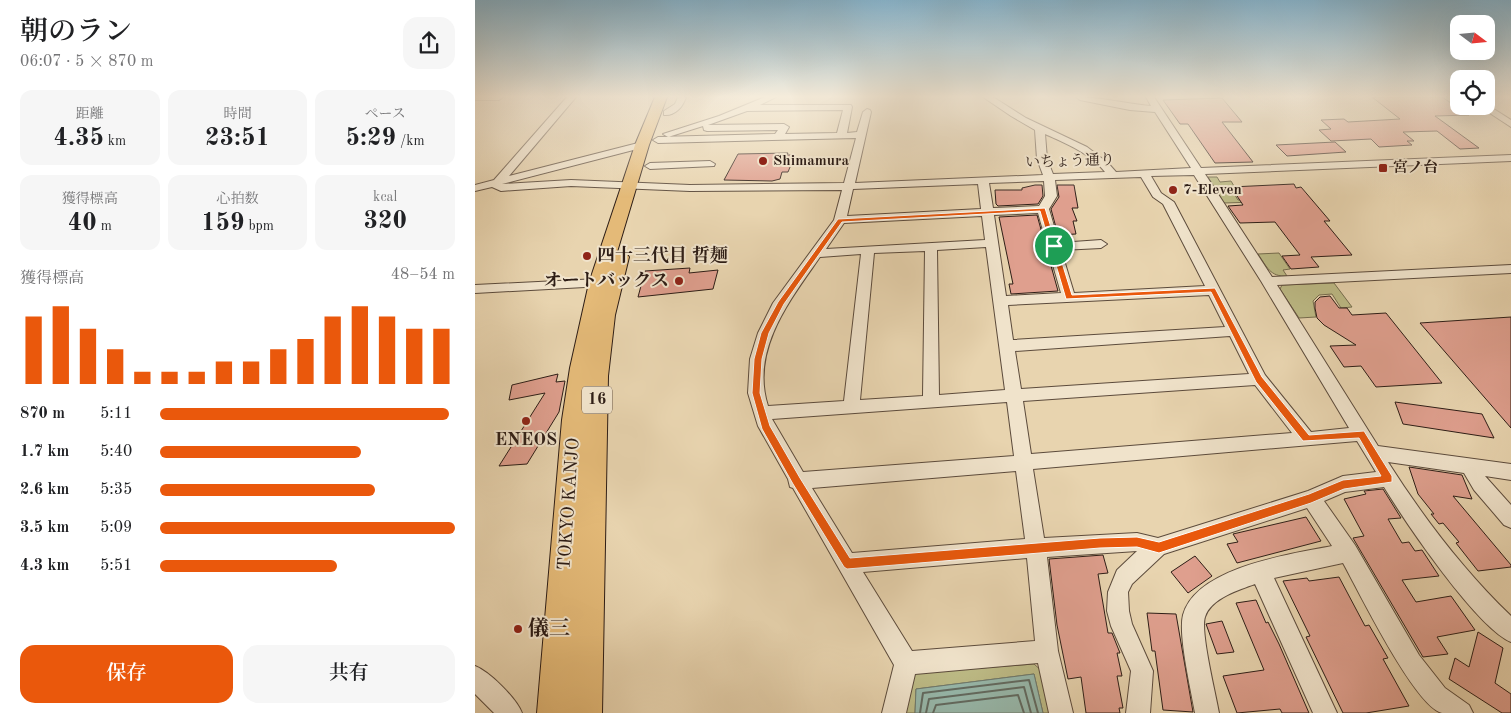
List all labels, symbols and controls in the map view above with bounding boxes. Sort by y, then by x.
north arrow [1450,15,1495,60]
map controls [1450,15,1495,115]
button: share [403,17,455,69]
text: 朝のラン [20,19,132,47]
text: 06:07 · 5 × 870 m [20,54,153,70]
button: locate [1450,70,1495,115]
text: 距離 [76,107,104,121]
text: 時間 [223,107,251,121]
text: ペース [365,107,406,121]
text: 4.35 [53,126,104,151]
text: 23:51 [205,126,270,151]
text: 5:29 [346,126,396,151]
text: km [104,134,126,148]
text: /km [396,134,425,148]
street label: いちょう通り [1025,151,1115,171]
place label: Shimamura [773,154,850,169]
marker: Shimamura [757,155,769,167]
place label: 宮ノ台 [1393,159,1438,176]
marker: 宮ノ台 [1377,162,1389,174]
place label: 7-Eleven [1183,183,1242,198]
marker: 7-Eleven [1167,184,1179,196]
text: kcal [373,190,397,204]
text: 獲得標高 [62,192,118,206]
text: 心拍数 [216,192,258,206]
text: 320 [363,209,407,234]
text: 40 [68,211,97,236]
text: 159 [201,211,245,236]
text: m [97,219,112,233]
text: bpm [245,219,274,233]
pin [1033,225,1075,267]
icon: arrive [1040,232,1068,260]
place label: 四十三代目 哲麺 [597,245,728,265]
marker: 四十三代目 哲麺 [581,250,593,262]
text: 48–54 m [391,267,455,283]
text: 獲得標高 [20,271,84,287]
place label: オートバックス [544,271,669,290]
marker: オートバックス [673,275,685,287]
road number: 16 [582,386,612,414]
text: 870 m [20,406,65,422]
text: 5:11 [100,406,132,422]
marker: ENEOS [520,415,532,427]
place label: ENEOS [495,431,557,449]
street label: TOKYO KANJO [555,437,583,571]
text: 1.7 km [20,444,69,460]
text: 5:40 [100,444,132,460]
text: 2.6 km [20,482,69,498]
text: 5:35 [100,482,132,498]
text: 3.5 km [20,520,69,536]
text: 5:09 [100,520,132,536]
text: 4.3 km [20,558,69,574]
text: 5:51 [100,558,132,574]
place label: 儀三 [528,617,570,640]
marker: 儀三 [512,623,524,635]
button: 保存 [20,645,233,703]
button: 共有 [243,645,455,703]

